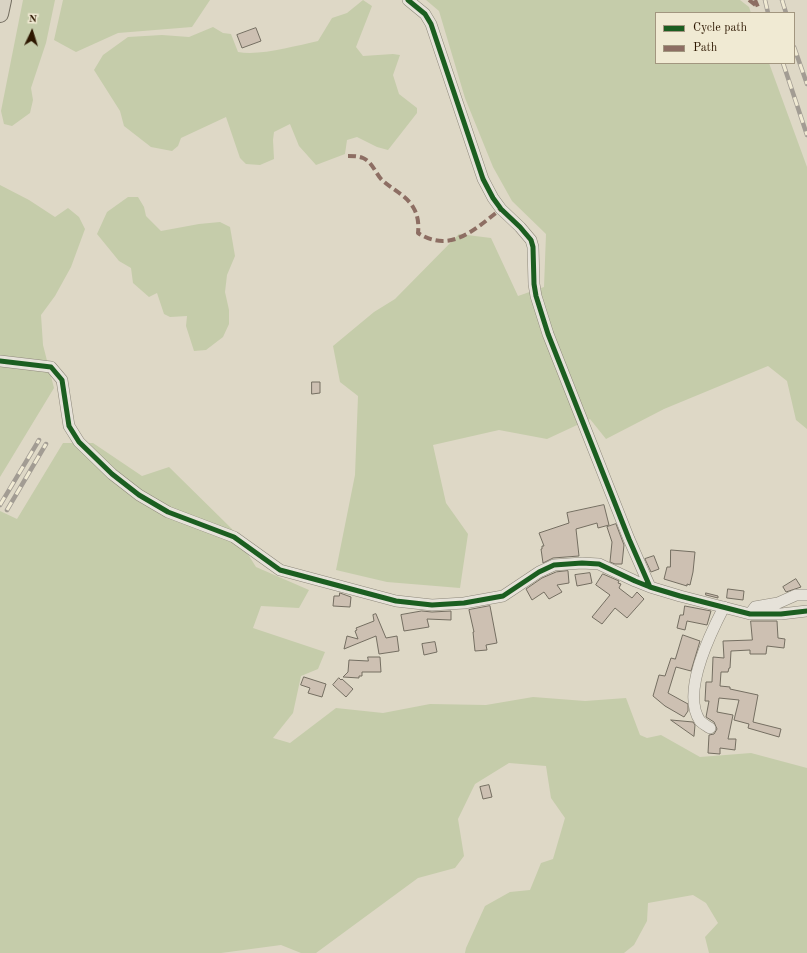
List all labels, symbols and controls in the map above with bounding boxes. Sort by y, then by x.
north arrow [12,12,52,52]
legend [655,12,795,64]
text: N [28,14,37,25]
text: Cycle path [693,22,747,34]
text: Path [693,42,717,54]

